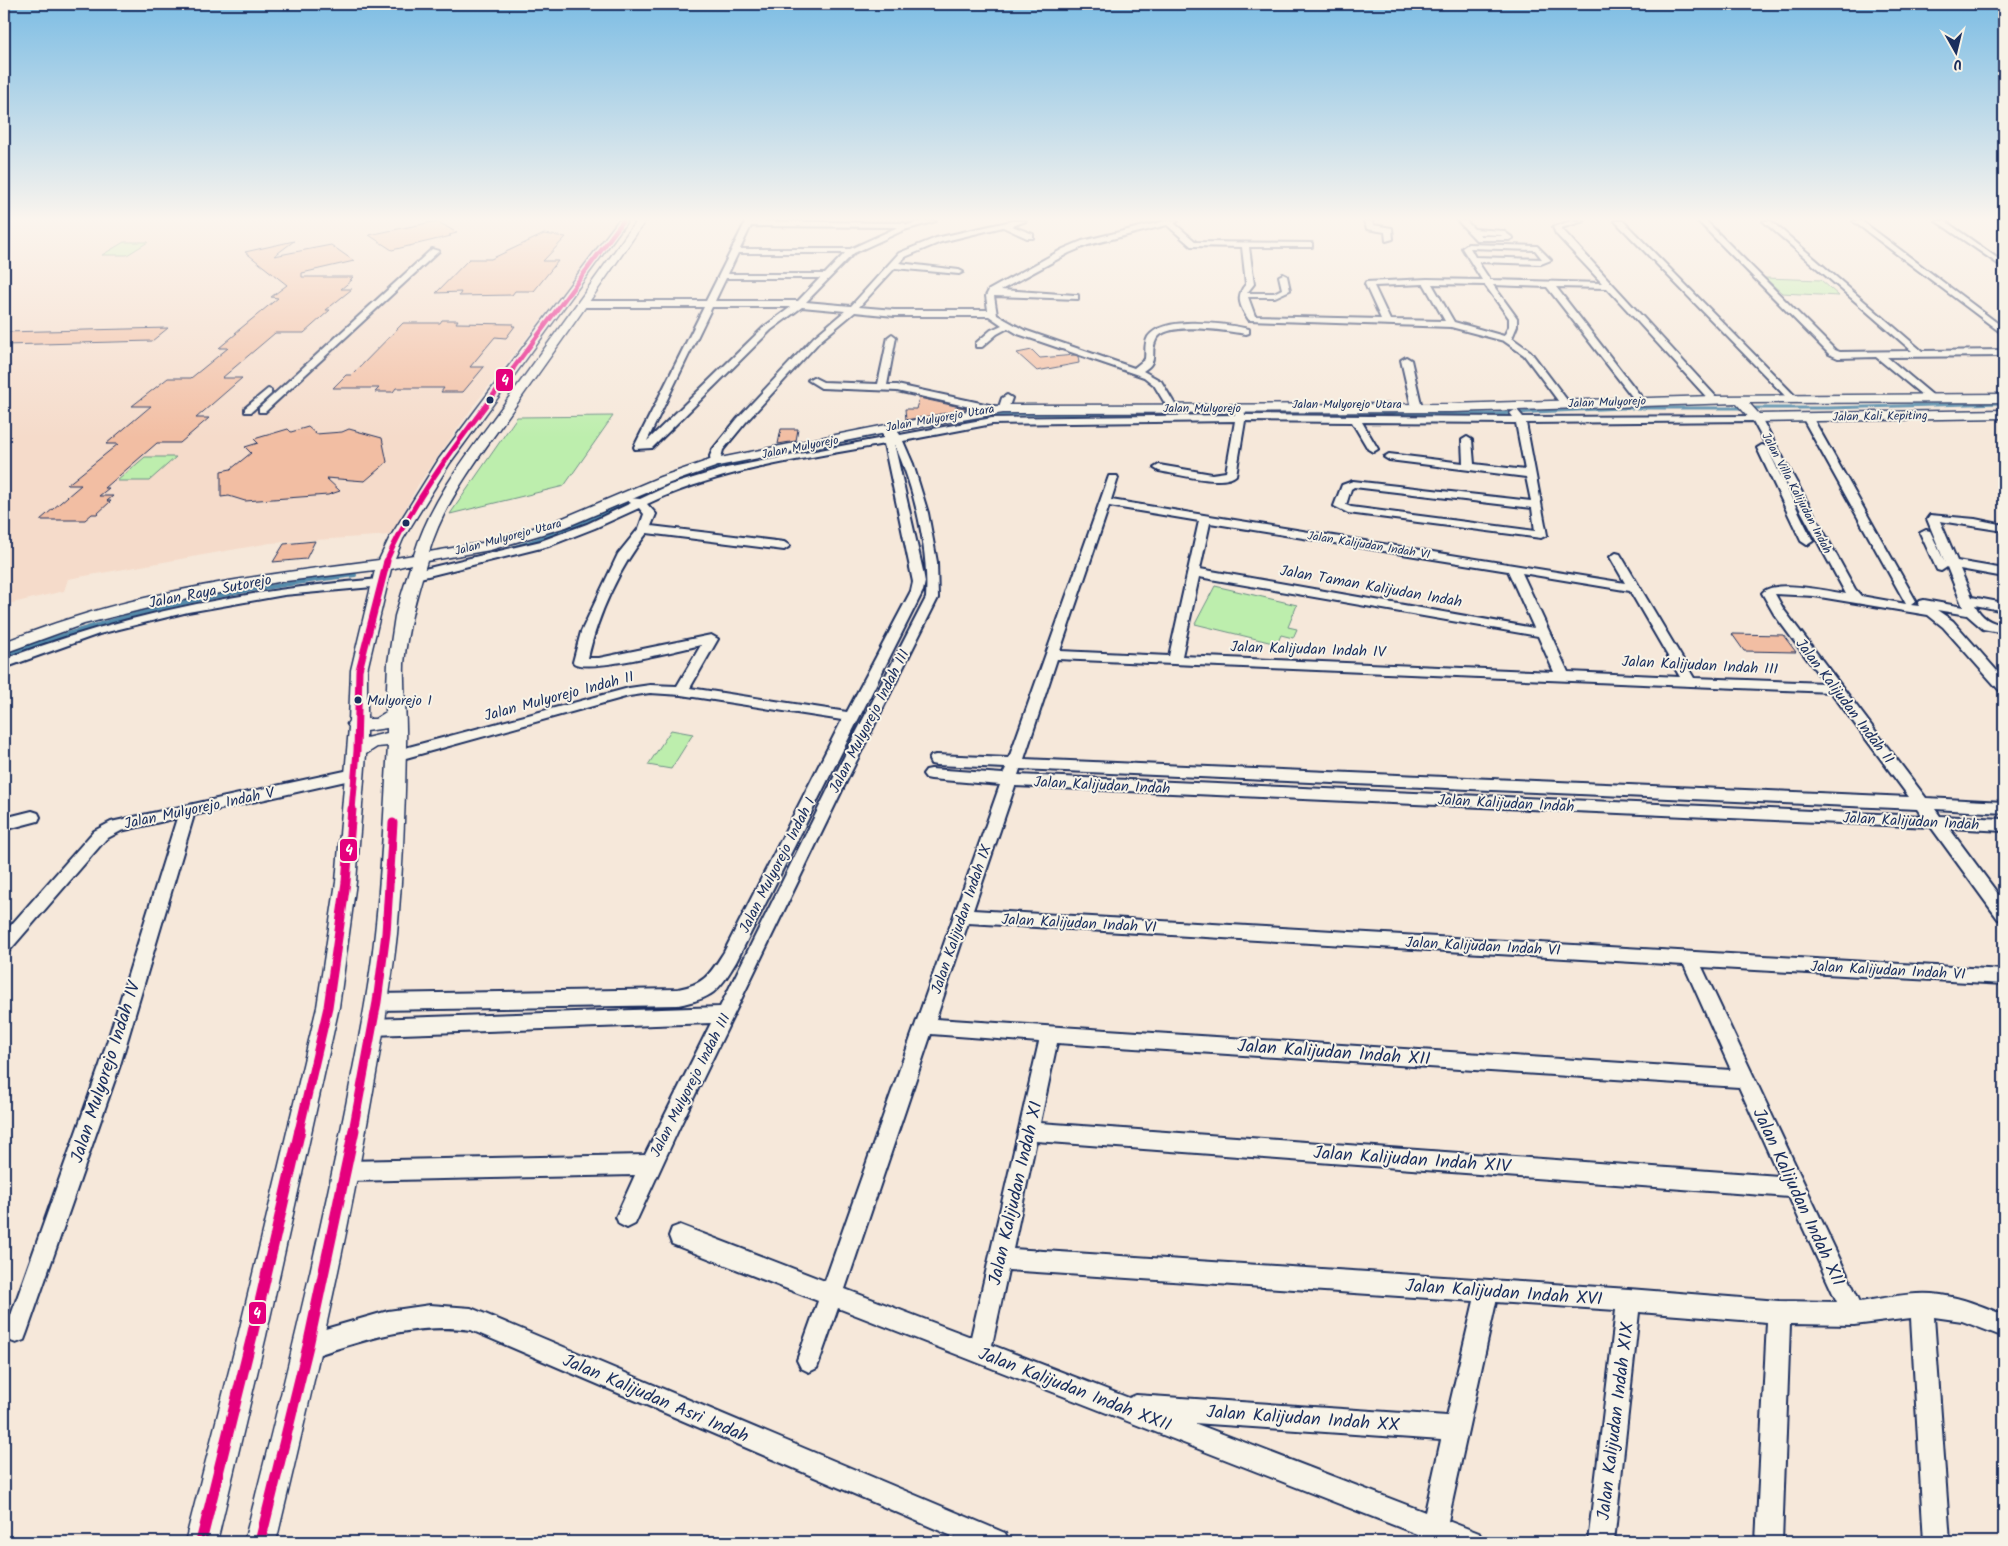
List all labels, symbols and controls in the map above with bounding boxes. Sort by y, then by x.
north arrow [1930,28,1980,78]
text: U [1951,52,1963,75]
line badge: 4 [495,368,514,392]
text: 4 [501,370,509,392]
street label: Jalan Mulyorejo [1568,392,1646,413]
unlabelled marker [485,395,495,405]
street label: Jalan Mulyorejo Utara [1292,395,1402,414]
street label: Jalan Mulyorejo [1163,399,1241,418]
street label: Jalan Mulyorejo Utara [884,400,996,437]
street label: Jalan Kali Kepiting [1832,406,1928,427]
street label: Jalan Villa Kalijudan Indah [1757,429,1837,557]
street label: Jalan Mulyorejo [760,431,840,464]
street label: Jalan Mulyorejo Utara [453,514,564,561]
unlabelled marker [401,518,411,528]
street label: Jalan Kalijudan Indah VI [1306,526,1432,565]
street label: Jalan Taman Kalijudan Indah [1278,559,1464,615]
street label: Jalan Raya Sutorejo [147,568,274,616]
street label: Jalan Kalijudan Indah II [1789,634,1900,770]
street label: Jalan Kalijudan Indah IV [1230,635,1387,665]
street label: Jalan Mulyorejo Indah III [823,645,917,798]
street label: Jalan Kalijudan Indah III [1621,650,1779,682]
street label: Jalan Mulyorejo Indah II [482,665,637,729]
place label: Mulyorejo 1 [367,690,432,712]
marker: Mulyorejo 1 [353,695,363,705]
street label: Jalan Kalijudan Indah [1033,770,1171,802]
street label: Jalan Mulyorejo Indah V [122,781,277,837]
street label: Jalan Kalijudan Indah [1437,788,1575,820]
street label: Jalan Mulyorejo Indah I [733,793,823,938]
street label: Jalan Kalijudan Indah [1842,806,1980,838]
line badge: 4 [339,838,358,862]
text: 4 [345,840,353,862]
street label: Jalan Kalijudan Indah IX [925,841,999,997]
street label: Jalan Kalijudan Indah VI [1001,908,1157,940]
street label: Jalan Kalijudan Indah VI [1405,931,1561,963]
street label: Jalan Kalijudan Indah VI [1810,955,1966,987]
street label: Jalan Mulyorejo Indah IV [63,977,150,1167]
street label: Jalan Mulyorejo Indah III [644,1009,738,1162]
street label: Jalan Kalijudan Indah XII [1236,1032,1431,1075]
street label: Jalan Kalijudan Indah XI [981,1098,1052,1288]
street label: Jalan Kalijudan Indah XII [1744,1104,1852,1292]
street label: Jalan Kalijudan Indah XIV [1312,1139,1513,1182]
street label: Jalan Kalijudan Indah XVI [1404,1272,1603,1315]
line badge: 4 [248,1301,267,1325]
text: 4 [253,1303,261,1325]
street label: Jalan Kalijudan Indah XIX [1590,1320,1643,1522]
street label: Jalan Kalijudan Indah XXII [974,1340,1175,1441]
street label: Jalan Kalijudan Asri Indah [558,1347,753,1452]
street label: Jalan Kalijudan Indah XX [1205,1398,1401,1441]

